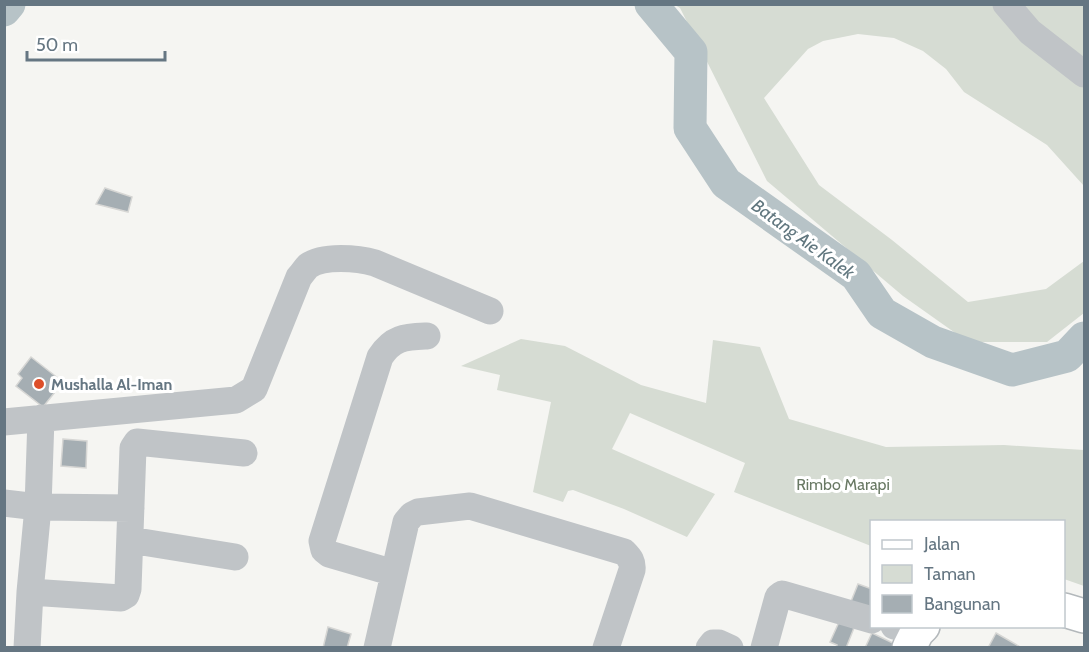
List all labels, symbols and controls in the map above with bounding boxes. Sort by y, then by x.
scale bar [27,24,165,62]
text: 50 m [36,34,78,56]
water label: Batang Aie Kalek [747,194,860,284]
place label: Mushalla Al-Iman [51,375,172,394]
marker: Mushalla Al-Iman [32,377,46,391]
park label: Rimbo Marapi [796,475,890,494]
legend [870,520,1065,628]
text: Jalan [923,533,960,555]
text: Taman [924,563,976,585]
text: Bangunan [924,593,1001,615]

